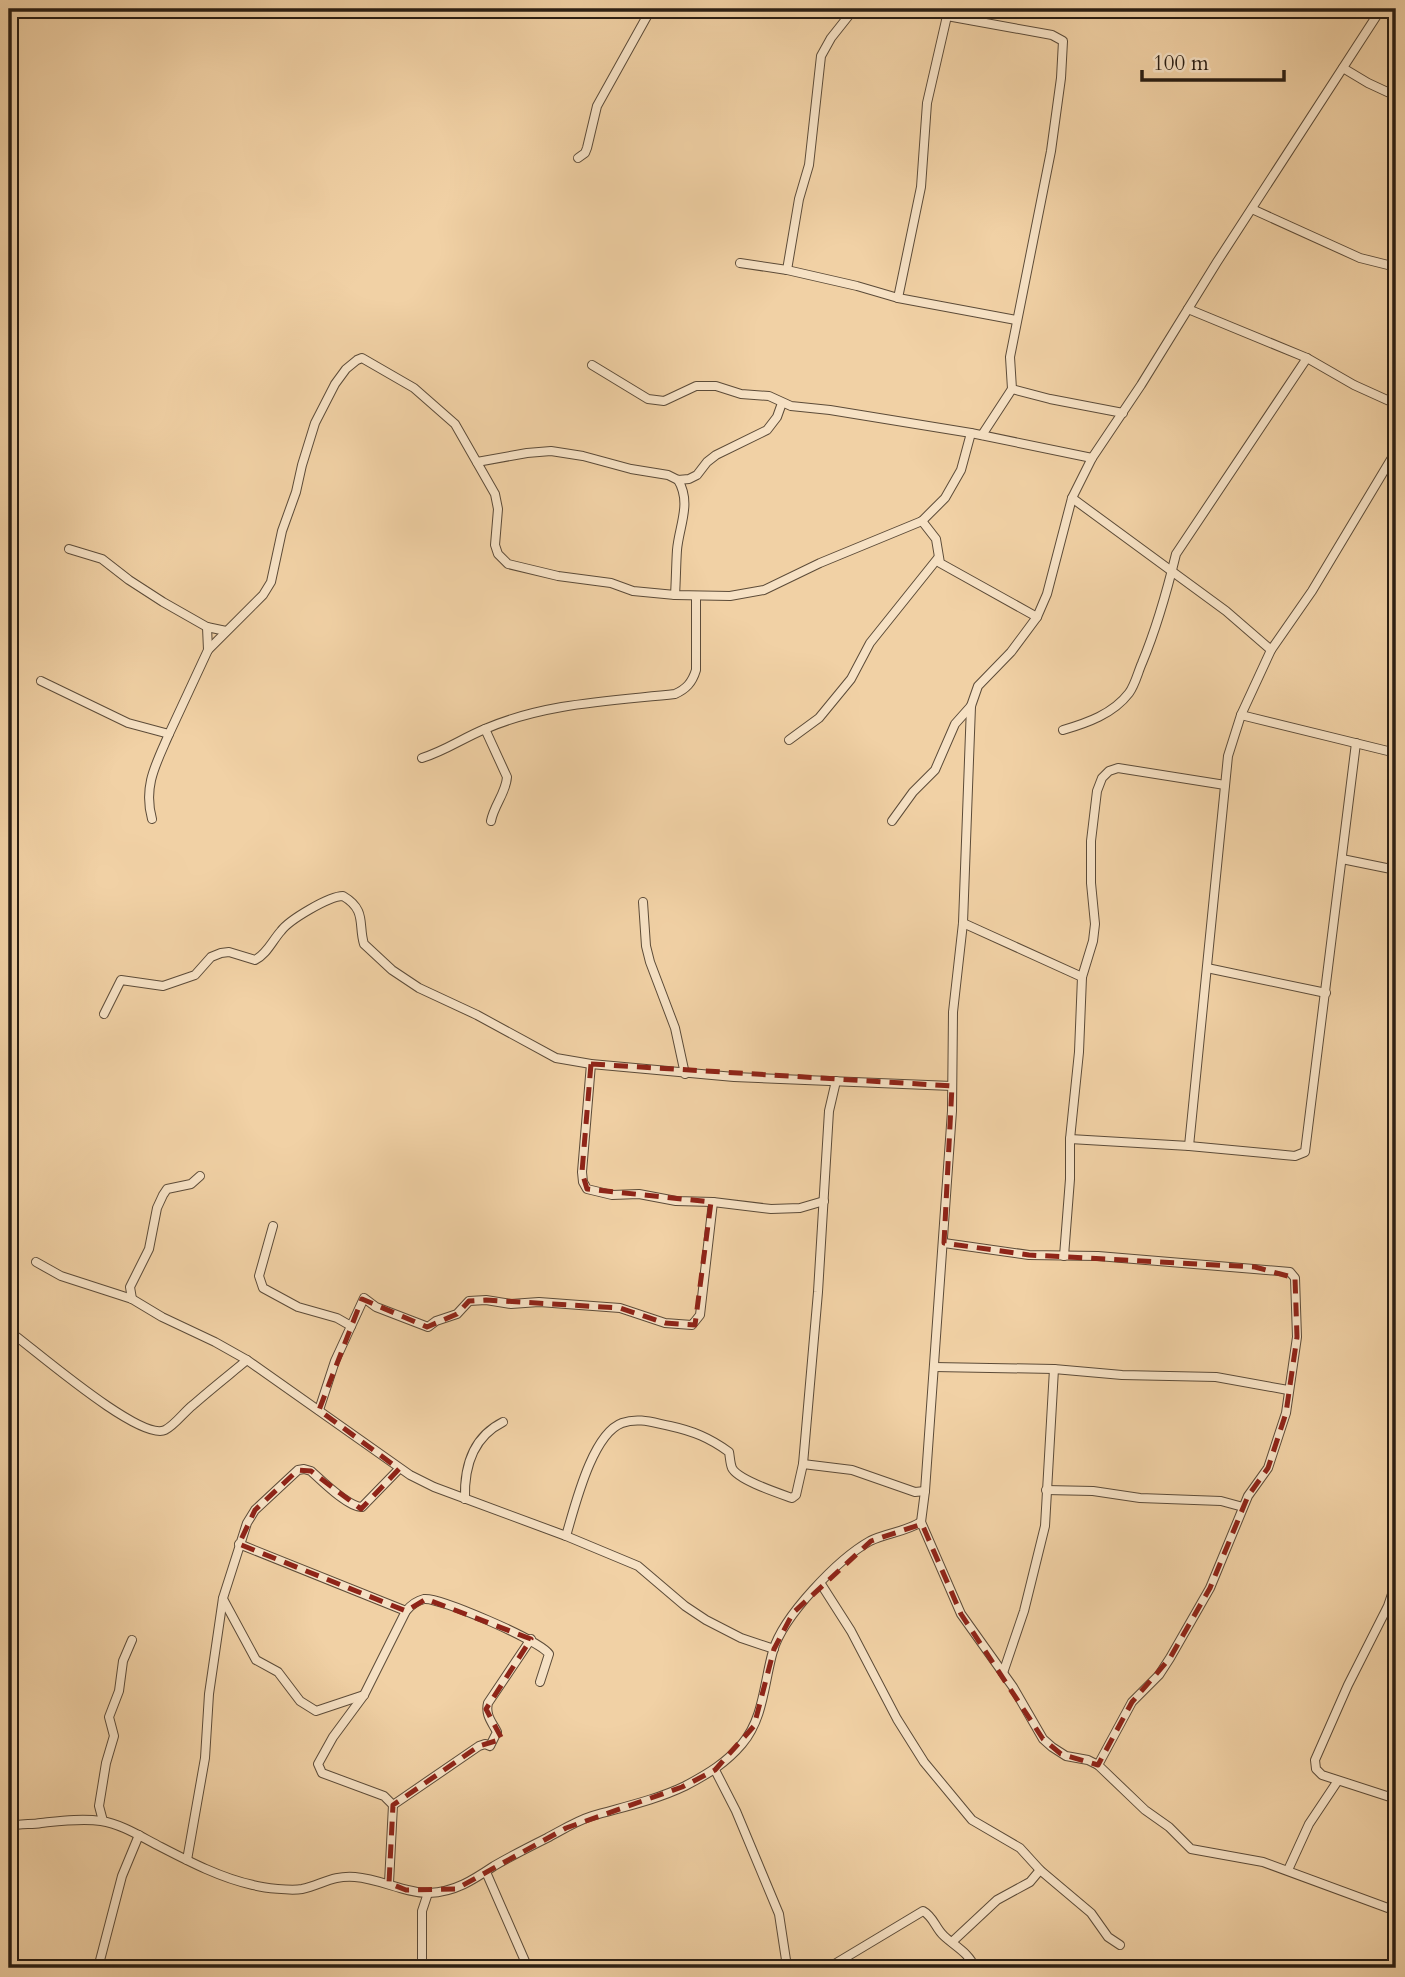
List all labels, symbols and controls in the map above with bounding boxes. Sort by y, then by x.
scale bar [1142,38,1284,82]
text: 100 m [1153,49,1209,78]

